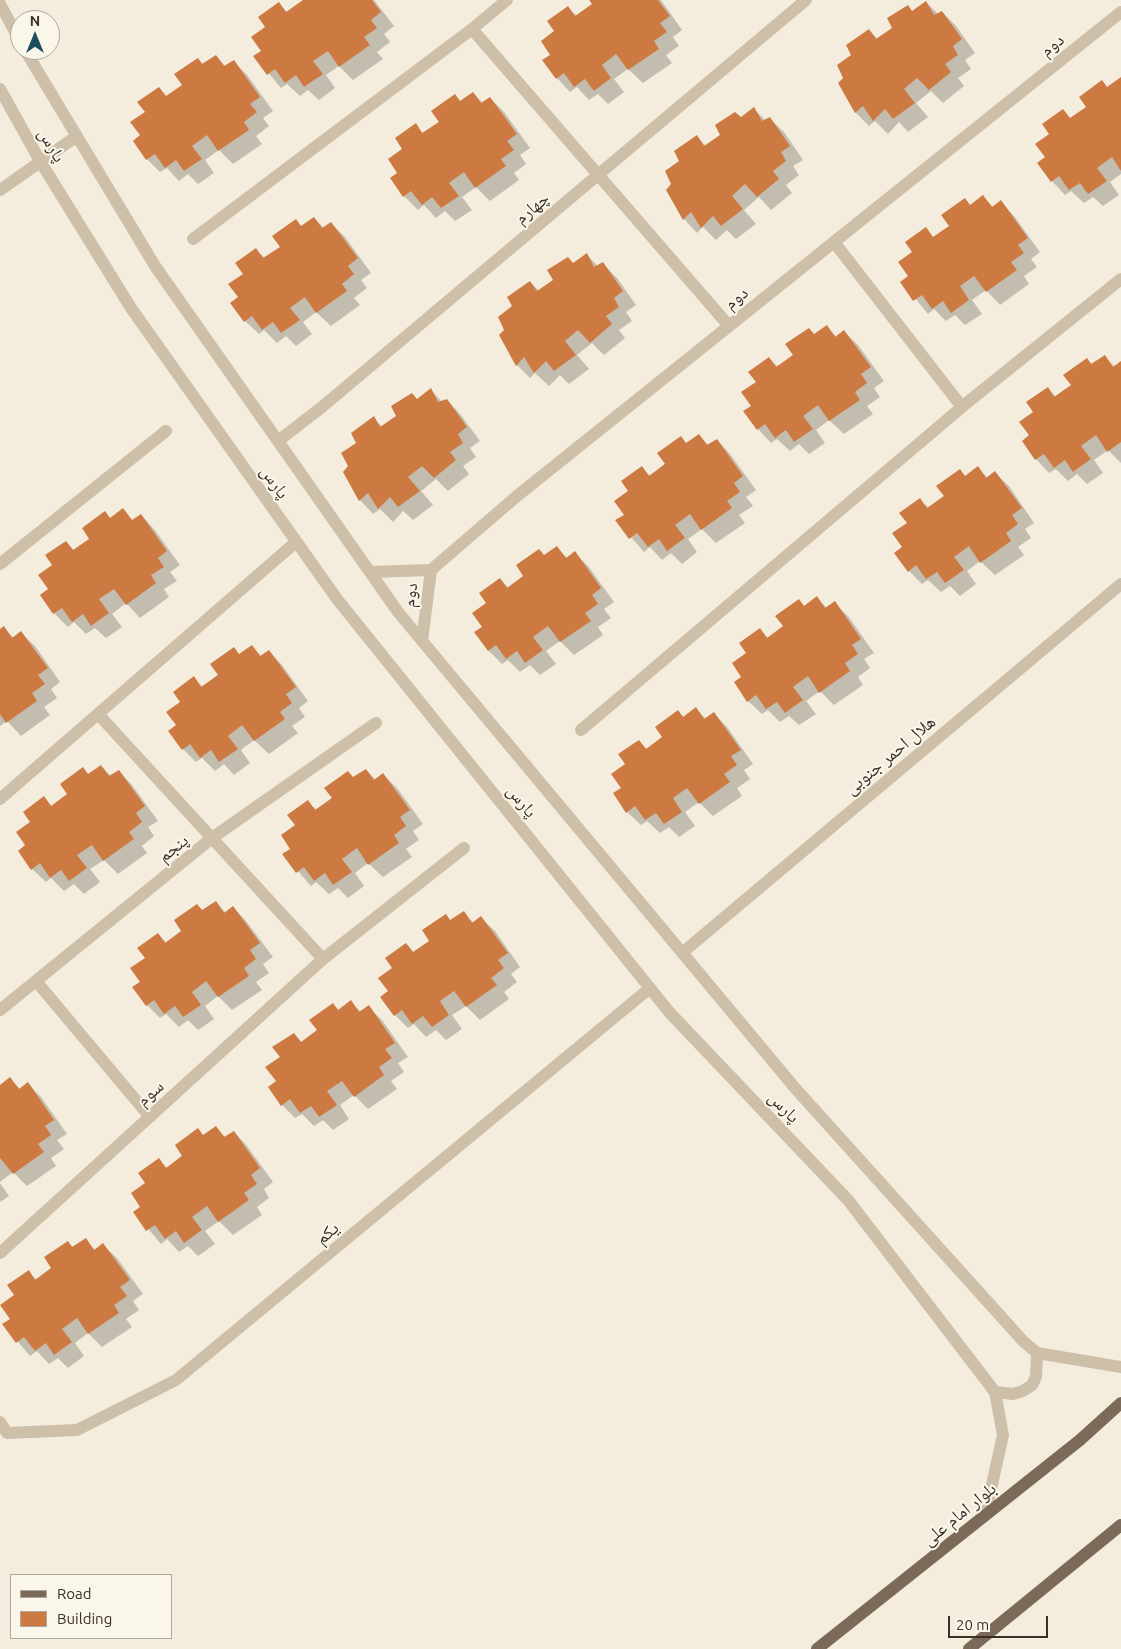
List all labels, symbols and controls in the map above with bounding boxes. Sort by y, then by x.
north arrow [10,10,60,60]
text: N [30,13,40,29]
street label: دوم [1036,29,1068,61]
street label: پارس [34,124,70,166]
street label: چهارم [510,187,554,229]
street label: دوم [720,282,752,314]
street label: پارس [256,461,294,503]
street label: دوم [398,581,422,609]
street label: هلال احمر جنوبی [840,711,940,799]
street label: پارس [502,780,542,822]
street label: پنجم [153,829,193,867]
street label: سوم [132,1075,168,1111]
street label: پارس [764,1087,804,1127]
street label: یکم [311,1217,343,1249]
street label: بلوار امام علی [918,1478,1000,1550]
legend [10,1574,172,1639]
text: Road [57,1585,92,1602]
scale bar [951,1606,1051,1638]
text: Building [57,1610,112,1627]
text: 20 m [956,1616,989,1633]

